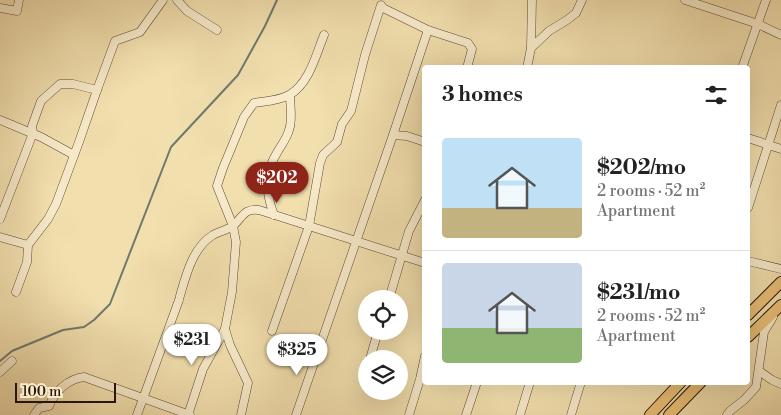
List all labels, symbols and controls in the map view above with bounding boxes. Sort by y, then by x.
icon: filters [702,81,730,109]
text: 3 homes [442,82,523,108]
text: $202/mo [597,155,686,181]
icon: home [482,158,542,218]
pin: $202 [247,162,307,204]
text: $202 [257,168,297,188]
text: 2 rooms · 52 m² [597,181,705,201]
text: Apartment [597,201,676,221]
text: $231/mo [597,280,680,306]
icon: home [482,283,542,343]
map controls [358,290,408,400]
button: locate [358,290,408,340]
text: 2 rooms · 52 m² [597,306,705,326]
pin: $231 [162,324,222,366]
text: Apartment [597,326,676,346]
text: $231 [174,330,210,350]
pin: $325 [267,334,327,376]
text: $325 [277,340,317,360]
button: layers [358,350,408,400]
scale bar [15,380,116,403]
text: 100 m [22,383,61,401]

